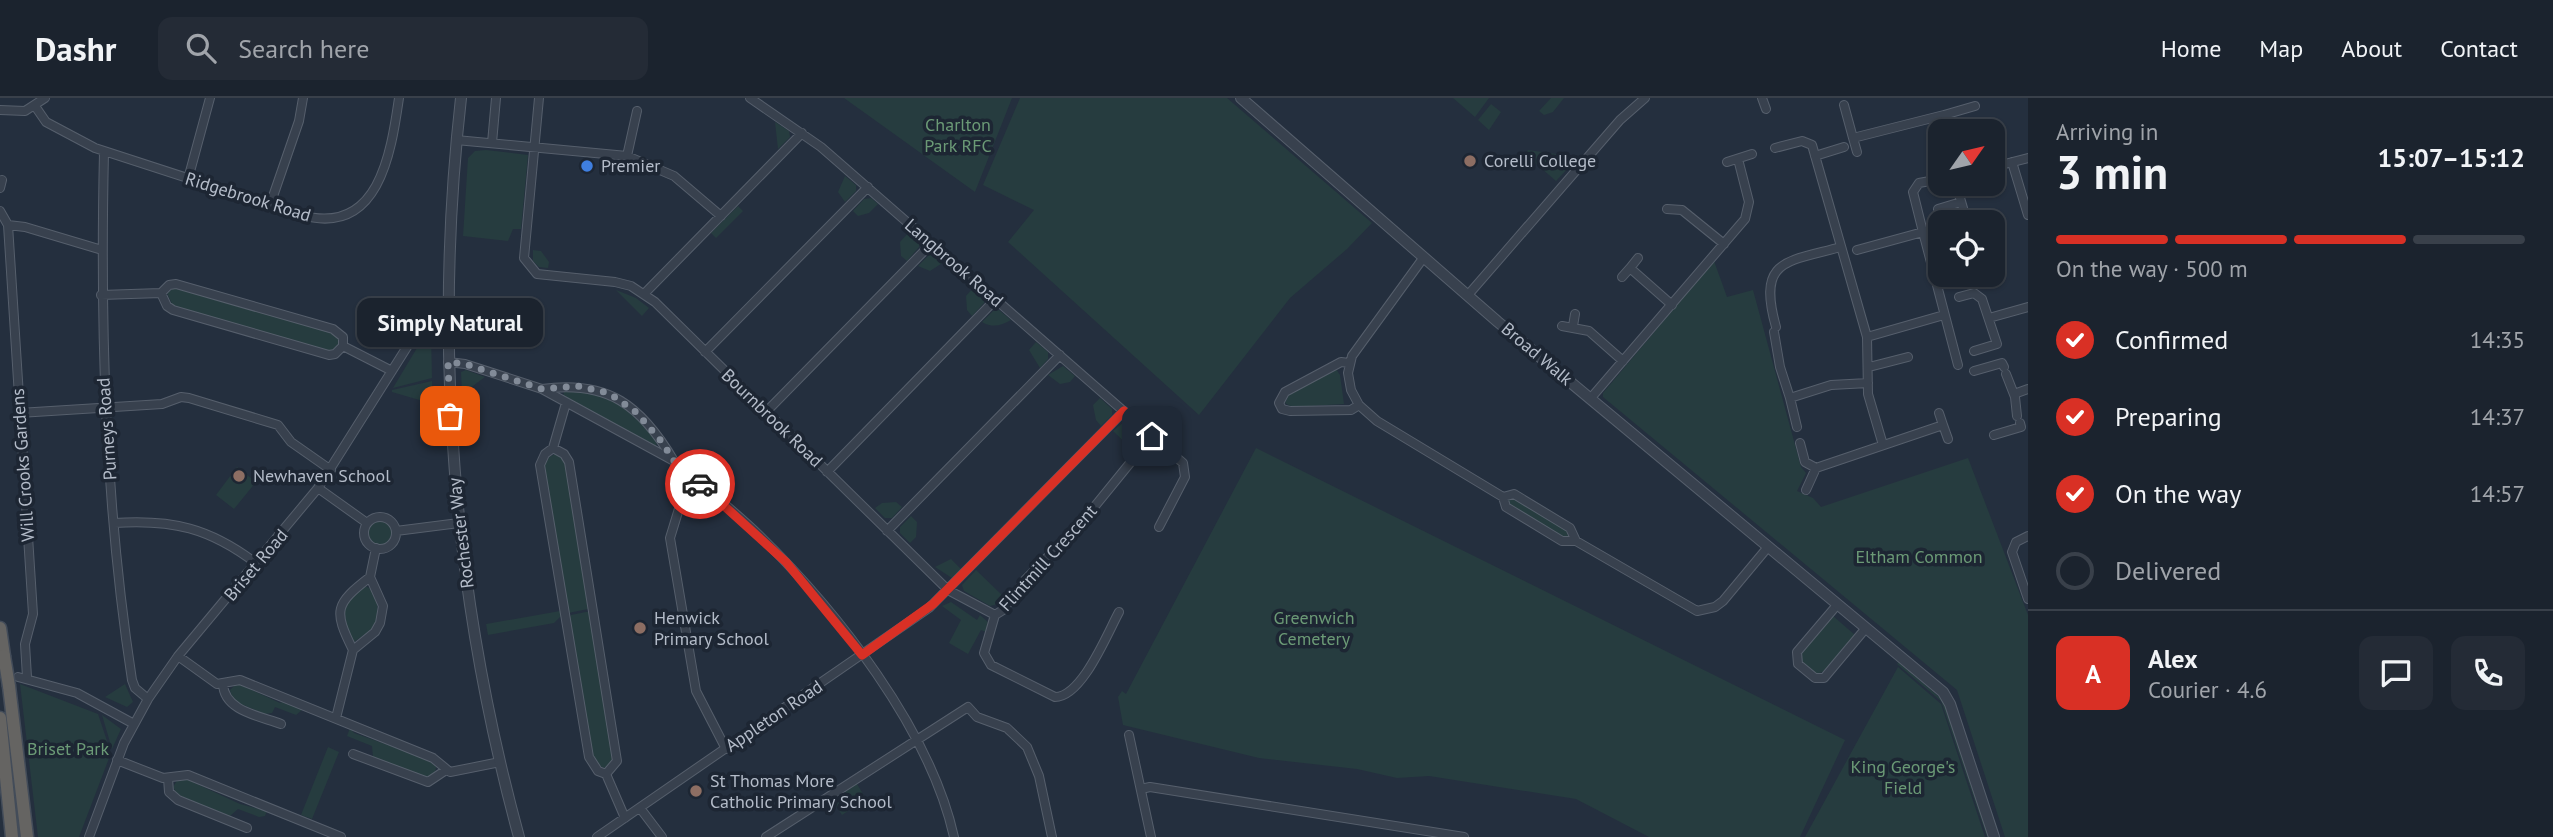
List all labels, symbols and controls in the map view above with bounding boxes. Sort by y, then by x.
search box [158,17,648,80]
text: Dashr [35,27,116,70]
icon: search [182,29,220,67]
text: Search here [238,32,369,65]
text: Home [2161,33,2221,64]
text: Map [2259,33,2303,64]
text: About [2341,33,2402,64]
text: Contact [2440,33,2518,64]
park label: Charlton Park RFC [924,113,992,157]
text: Arriving in [2056,117,2158,146]
north arrow [1928,119,2006,196]
map controls [1928,119,2005,287]
text: 15:07–15:12 [2378,141,2525,174]
text: 3 min [2056,142,2168,202]
place label: Corelli College [1484,149,1596,172]
marker: Corelli College [1462,153,1478,169]
place label: Premier [601,154,660,177]
marker: Premier [579,158,595,174]
street label: Ridgebrook Road [183,166,314,227]
button: locate [1928,210,2005,287]
street label: Langbrook Road [900,213,1008,312]
text: On the way · 500 m [2056,254,2248,283]
callout: Simply Natural [357,297,543,346]
text: Simply Natural [377,308,523,337]
street label: Broad Walk [1497,317,1578,390]
icon: check [2056,321,2094,359]
text: Confirmed [2115,323,2228,356]
text: 14:35 [2470,325,2525,354]
street label: Bournbrook Road [717,364,828,472]
street label: Purneys Road [91,377,122,481]
pin [420,386,480,446]
street label: Will Crooks Gardens [6,388,39,543]
icon: bag [431,397,469,435]
icon: check [2056,398,2094,436]
text: Preparing [2115,400,2222,433]
text: 14:37 [2470,402,2525,431]
pin [1122,406,1182,466]
icon: home [1133,417,1171,455]
courier [665,449,735,519]
place label: Newhaven School [253,464,391,487]
icon: car [681,465,719,503]
marker: Newhaven School [231,468,247,484]
icon: check [2056,475,2094,513]
street label: Rochester Way [442,476,479,590]
text: On the way [2115,477,2241,510]
text: 14:57 [2470,479,2525,508]
street label: Flintmill Crescent [994,500,1102,616]
street label: Briset Road [219,524,292,605]
park label: Eltham Common [1855,545,1983,568]
text: Delivered [2115,554,2221,587]
place label: Henwick Primary School [654,606,769,650]
park label: Greenwich Cemetery [1273,606,1355,650]
marker: Henwick Primary School [632,620,648,636]
button: chat [2359,636,2433,710]
button: phone [2451,636,2525,710]
text: Alex [2148,642,2198,675]
text: A [2085,657,2101,690]
street label: Appleton Road [721,675,827,757]
text: Courier · 4.6 [2148,675,2267,704]
park label: Briset Park [27,737,109,760]
park label: King George's Field [1851,755,1955,799]
place label: St Thomas More Catholic Primary School [710,769,892,813]
marker: St Thomas More Catholic Primary School [688,783,704,799]

